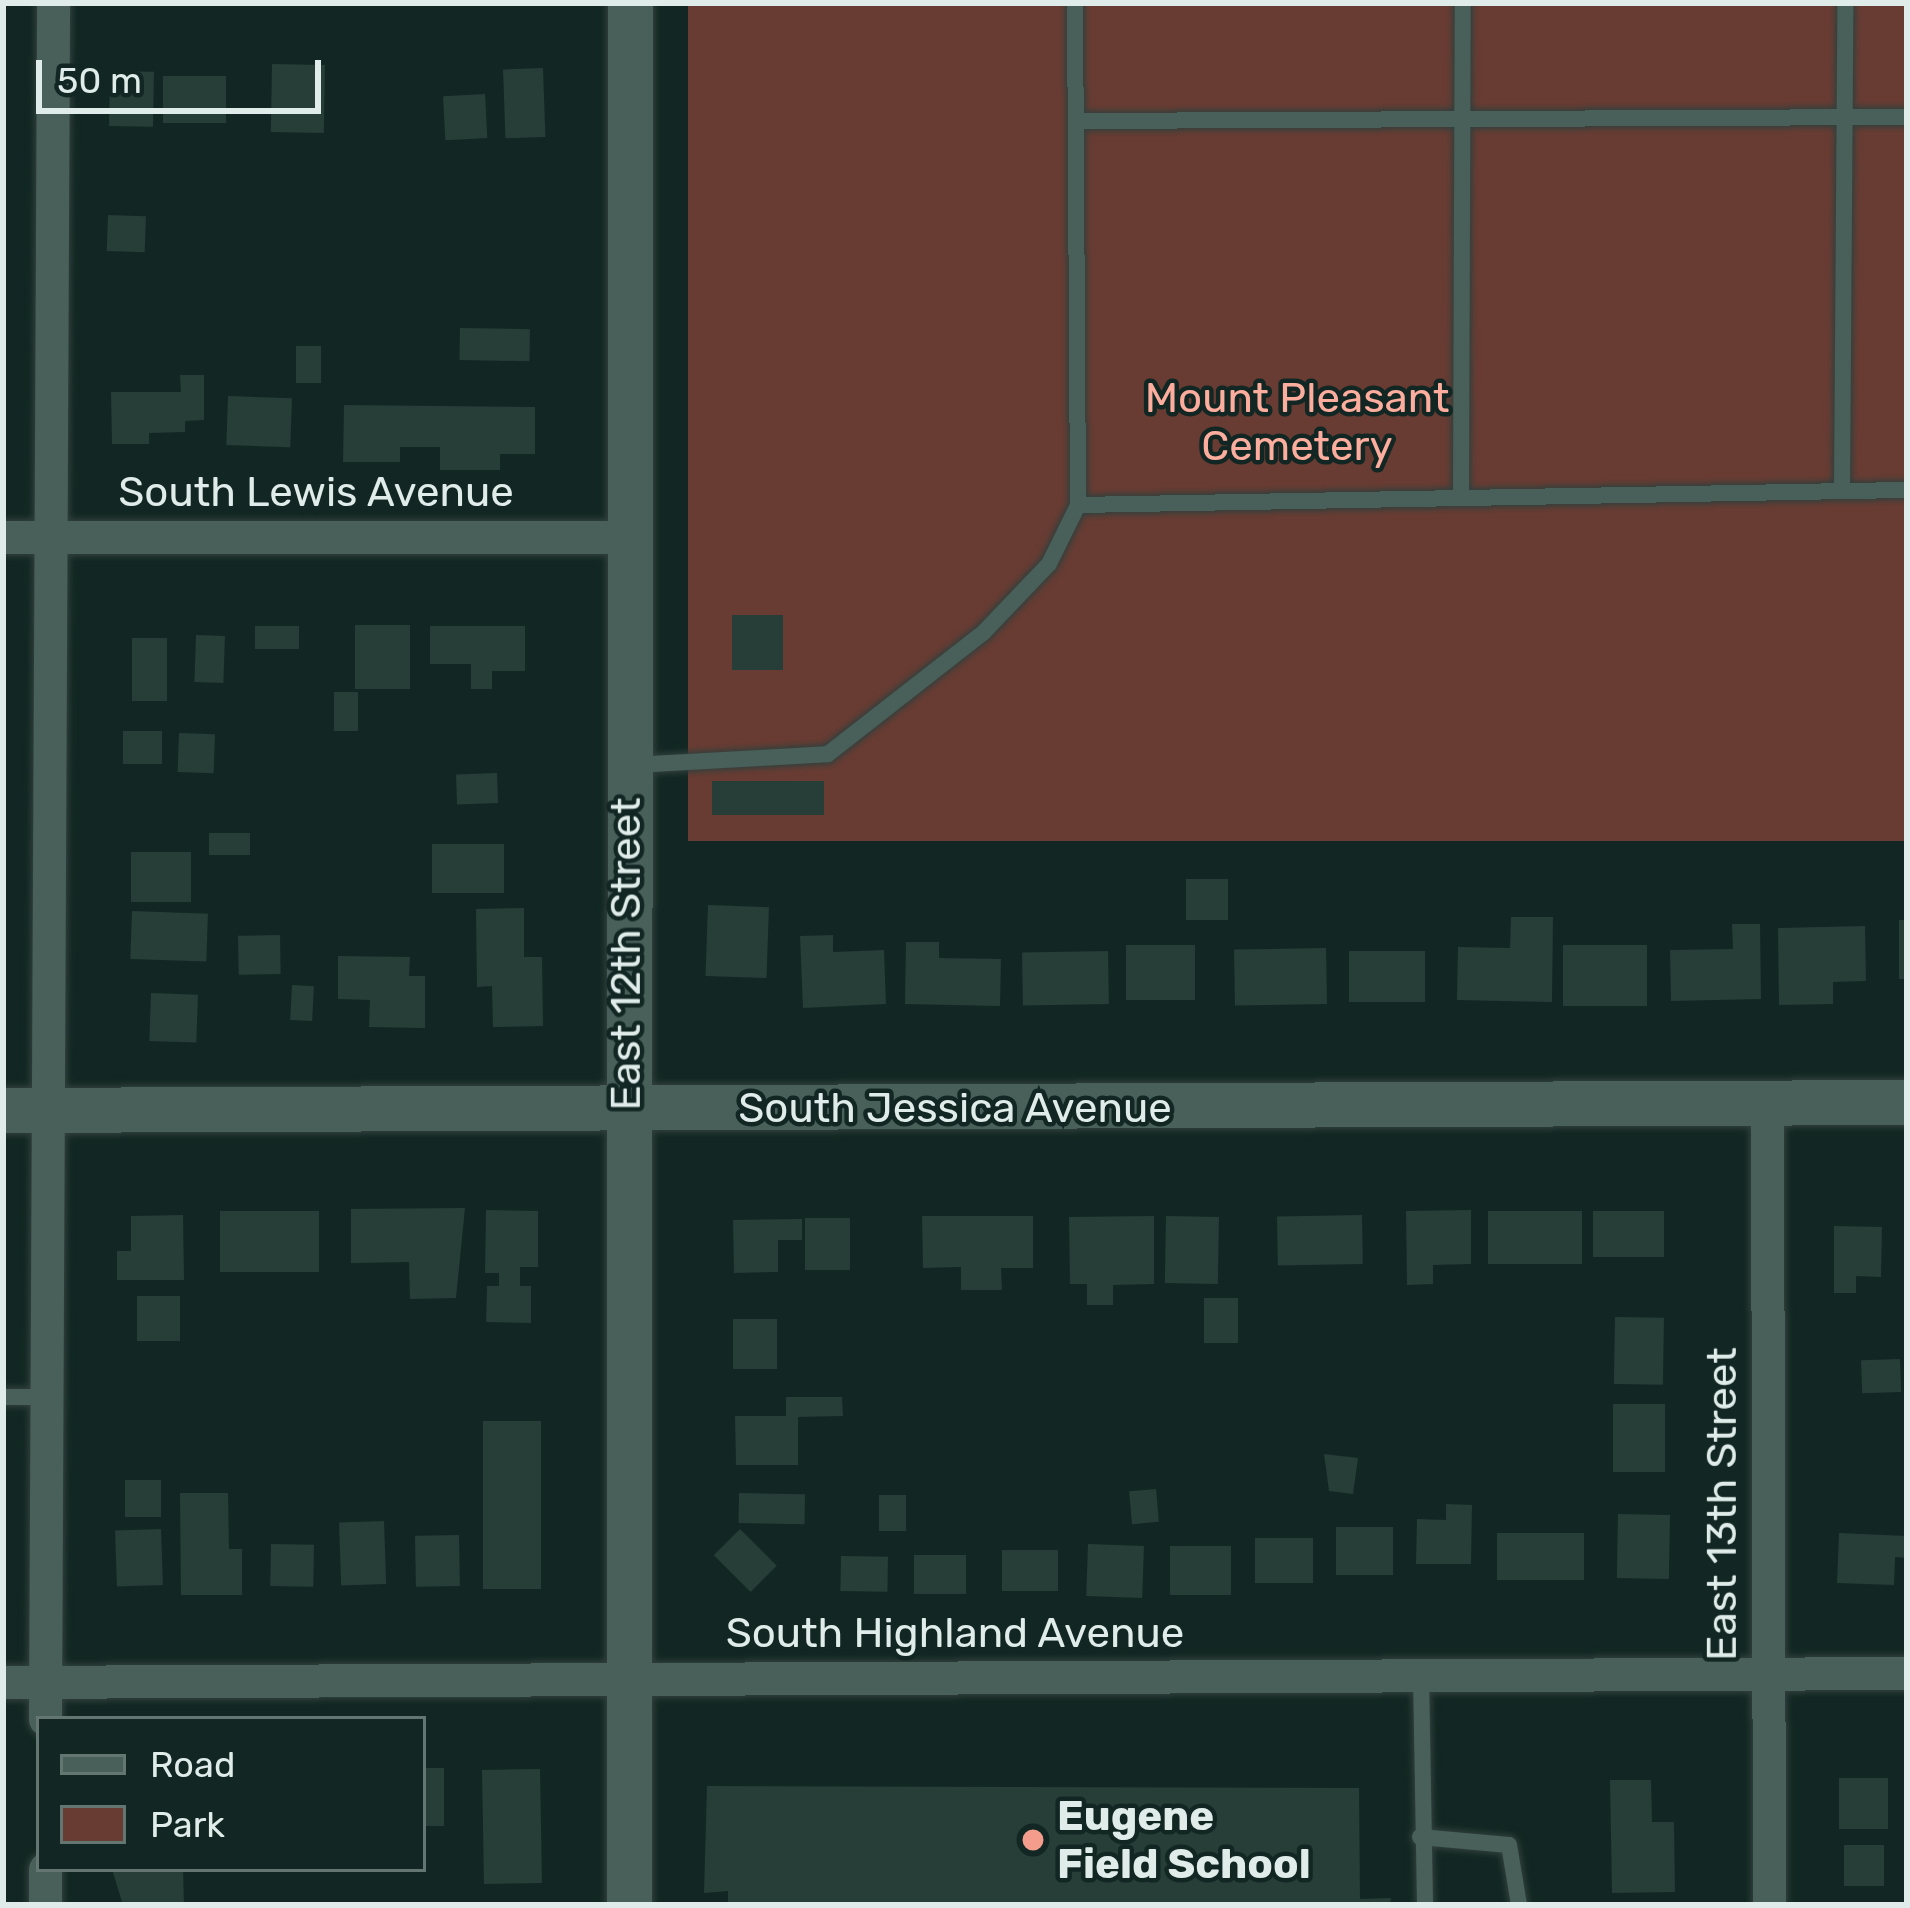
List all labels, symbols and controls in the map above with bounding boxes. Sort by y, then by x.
scale bar [42,36,327,110]
text: 50 m [57,59,142,102]
park label: Mount Pleasant Cemetery [1145,373,1449,472]
street label: South Lewis Avenue [118,467,514,517]
street label: East 12th Street [601,797,651,1111]
street label: South Jessica Avenue [738,1083,1172,1133]
street label: East 13th Street [1697,1347,1747,1661]
street label: South Highland Avenue [725,1608,1185,1658]
legend [36,1716,426,1872]
text: Road [150,1743,235,1786]
place label: Eugene Field School [1057,1791,1311,1890]
text: Park [150,1803,225,1846]
marker: Eugene Field School [1020,1827,1046,1853]

